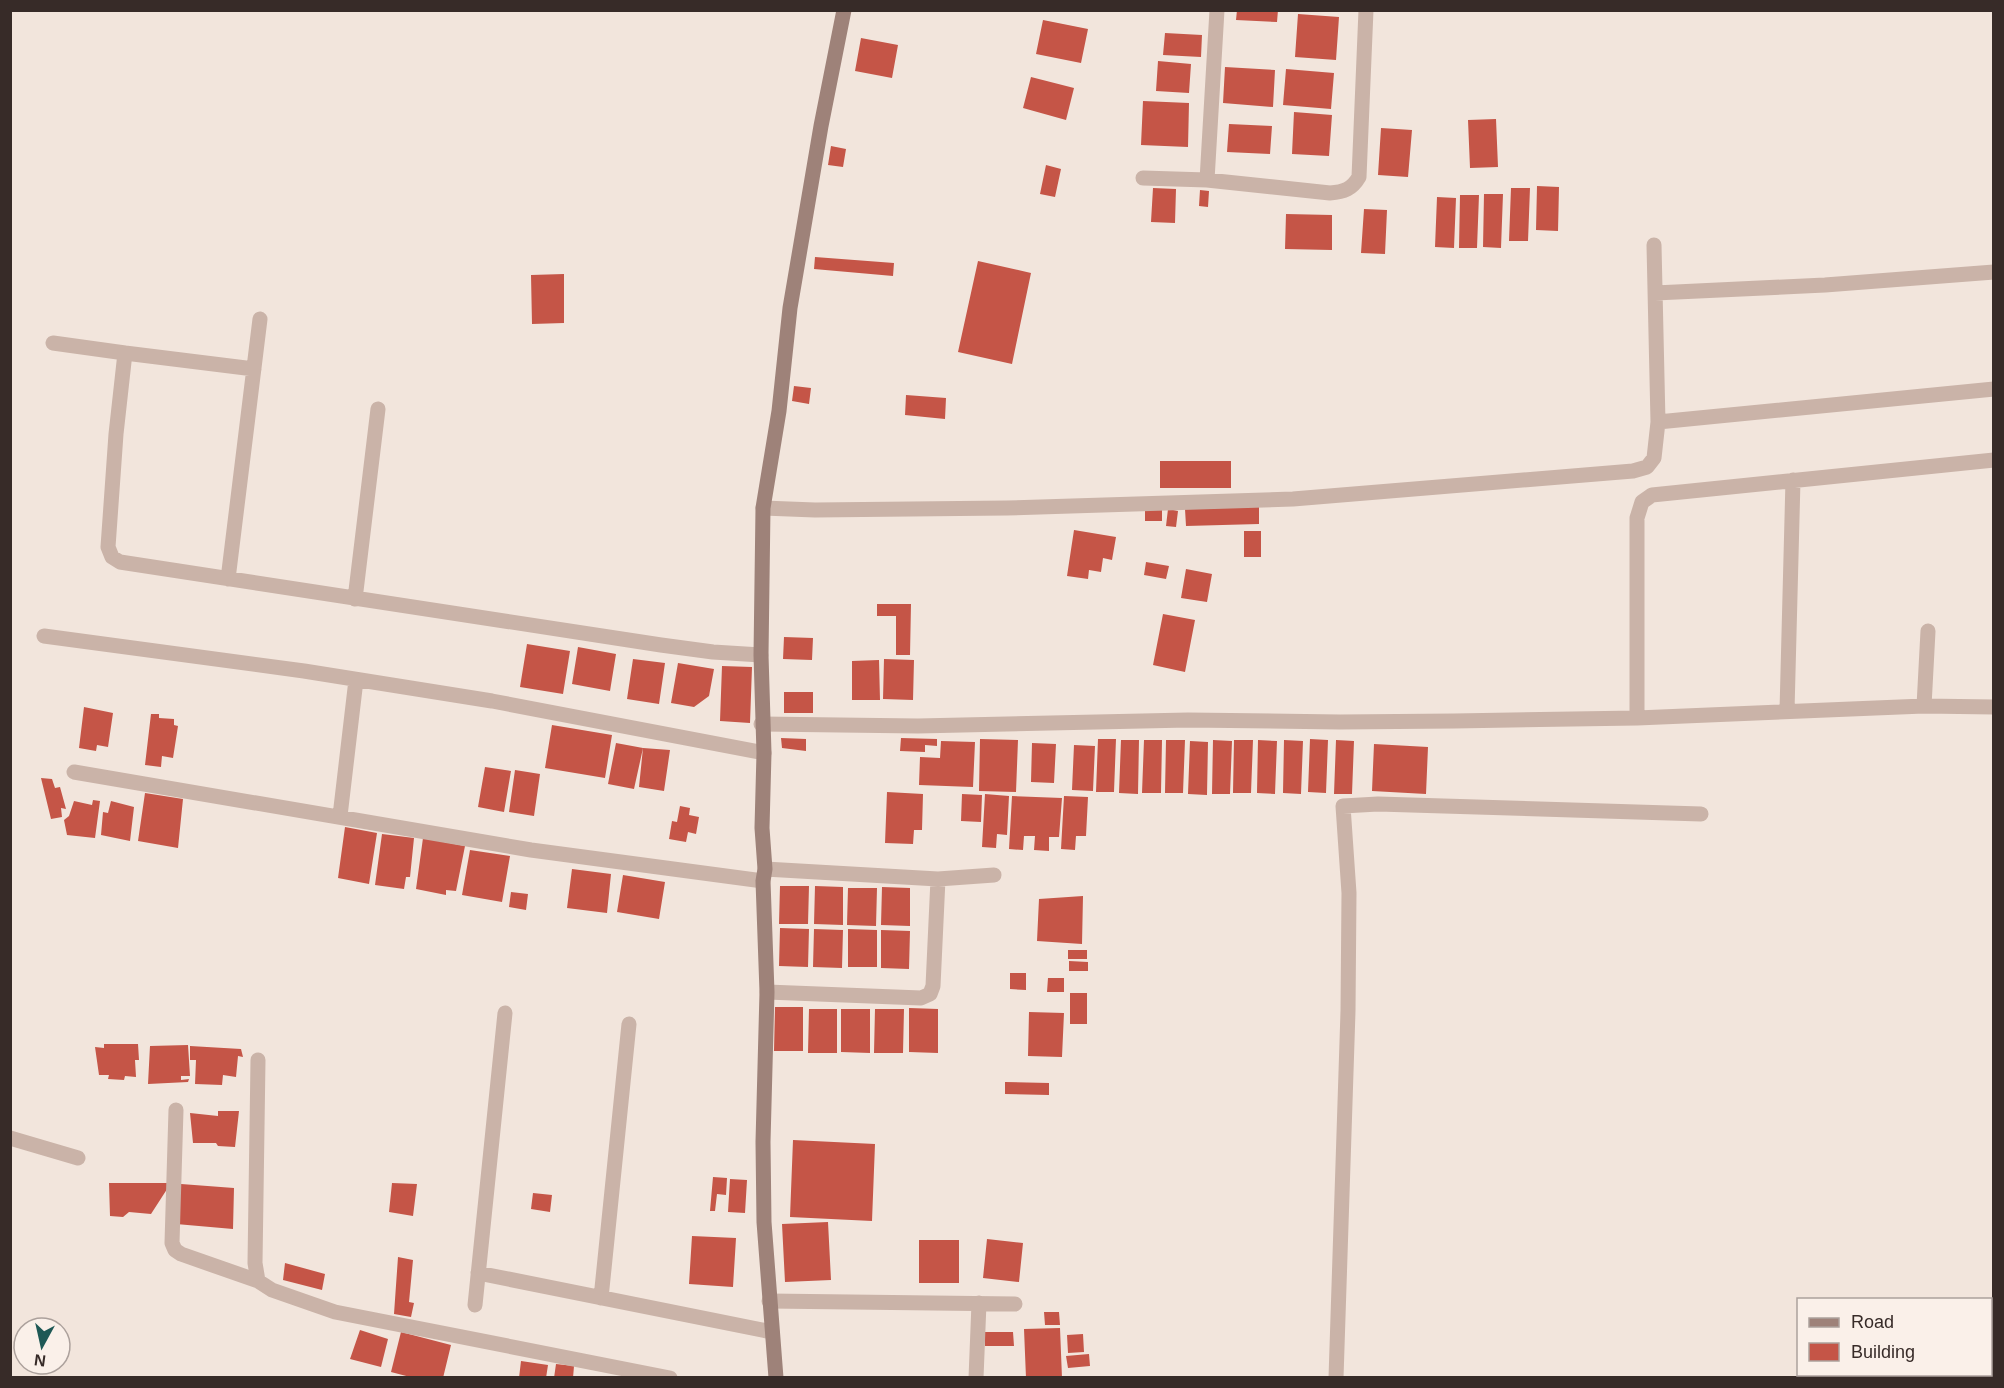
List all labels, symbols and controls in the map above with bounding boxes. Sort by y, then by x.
legend [1797,1298,1992,1376]
text: Road [1851,1312,1894,1332]
north arrow [12,1316,72,1376]
text: Building [1851,1342,1915,1362]
text: N [33,1351,47,1370]

